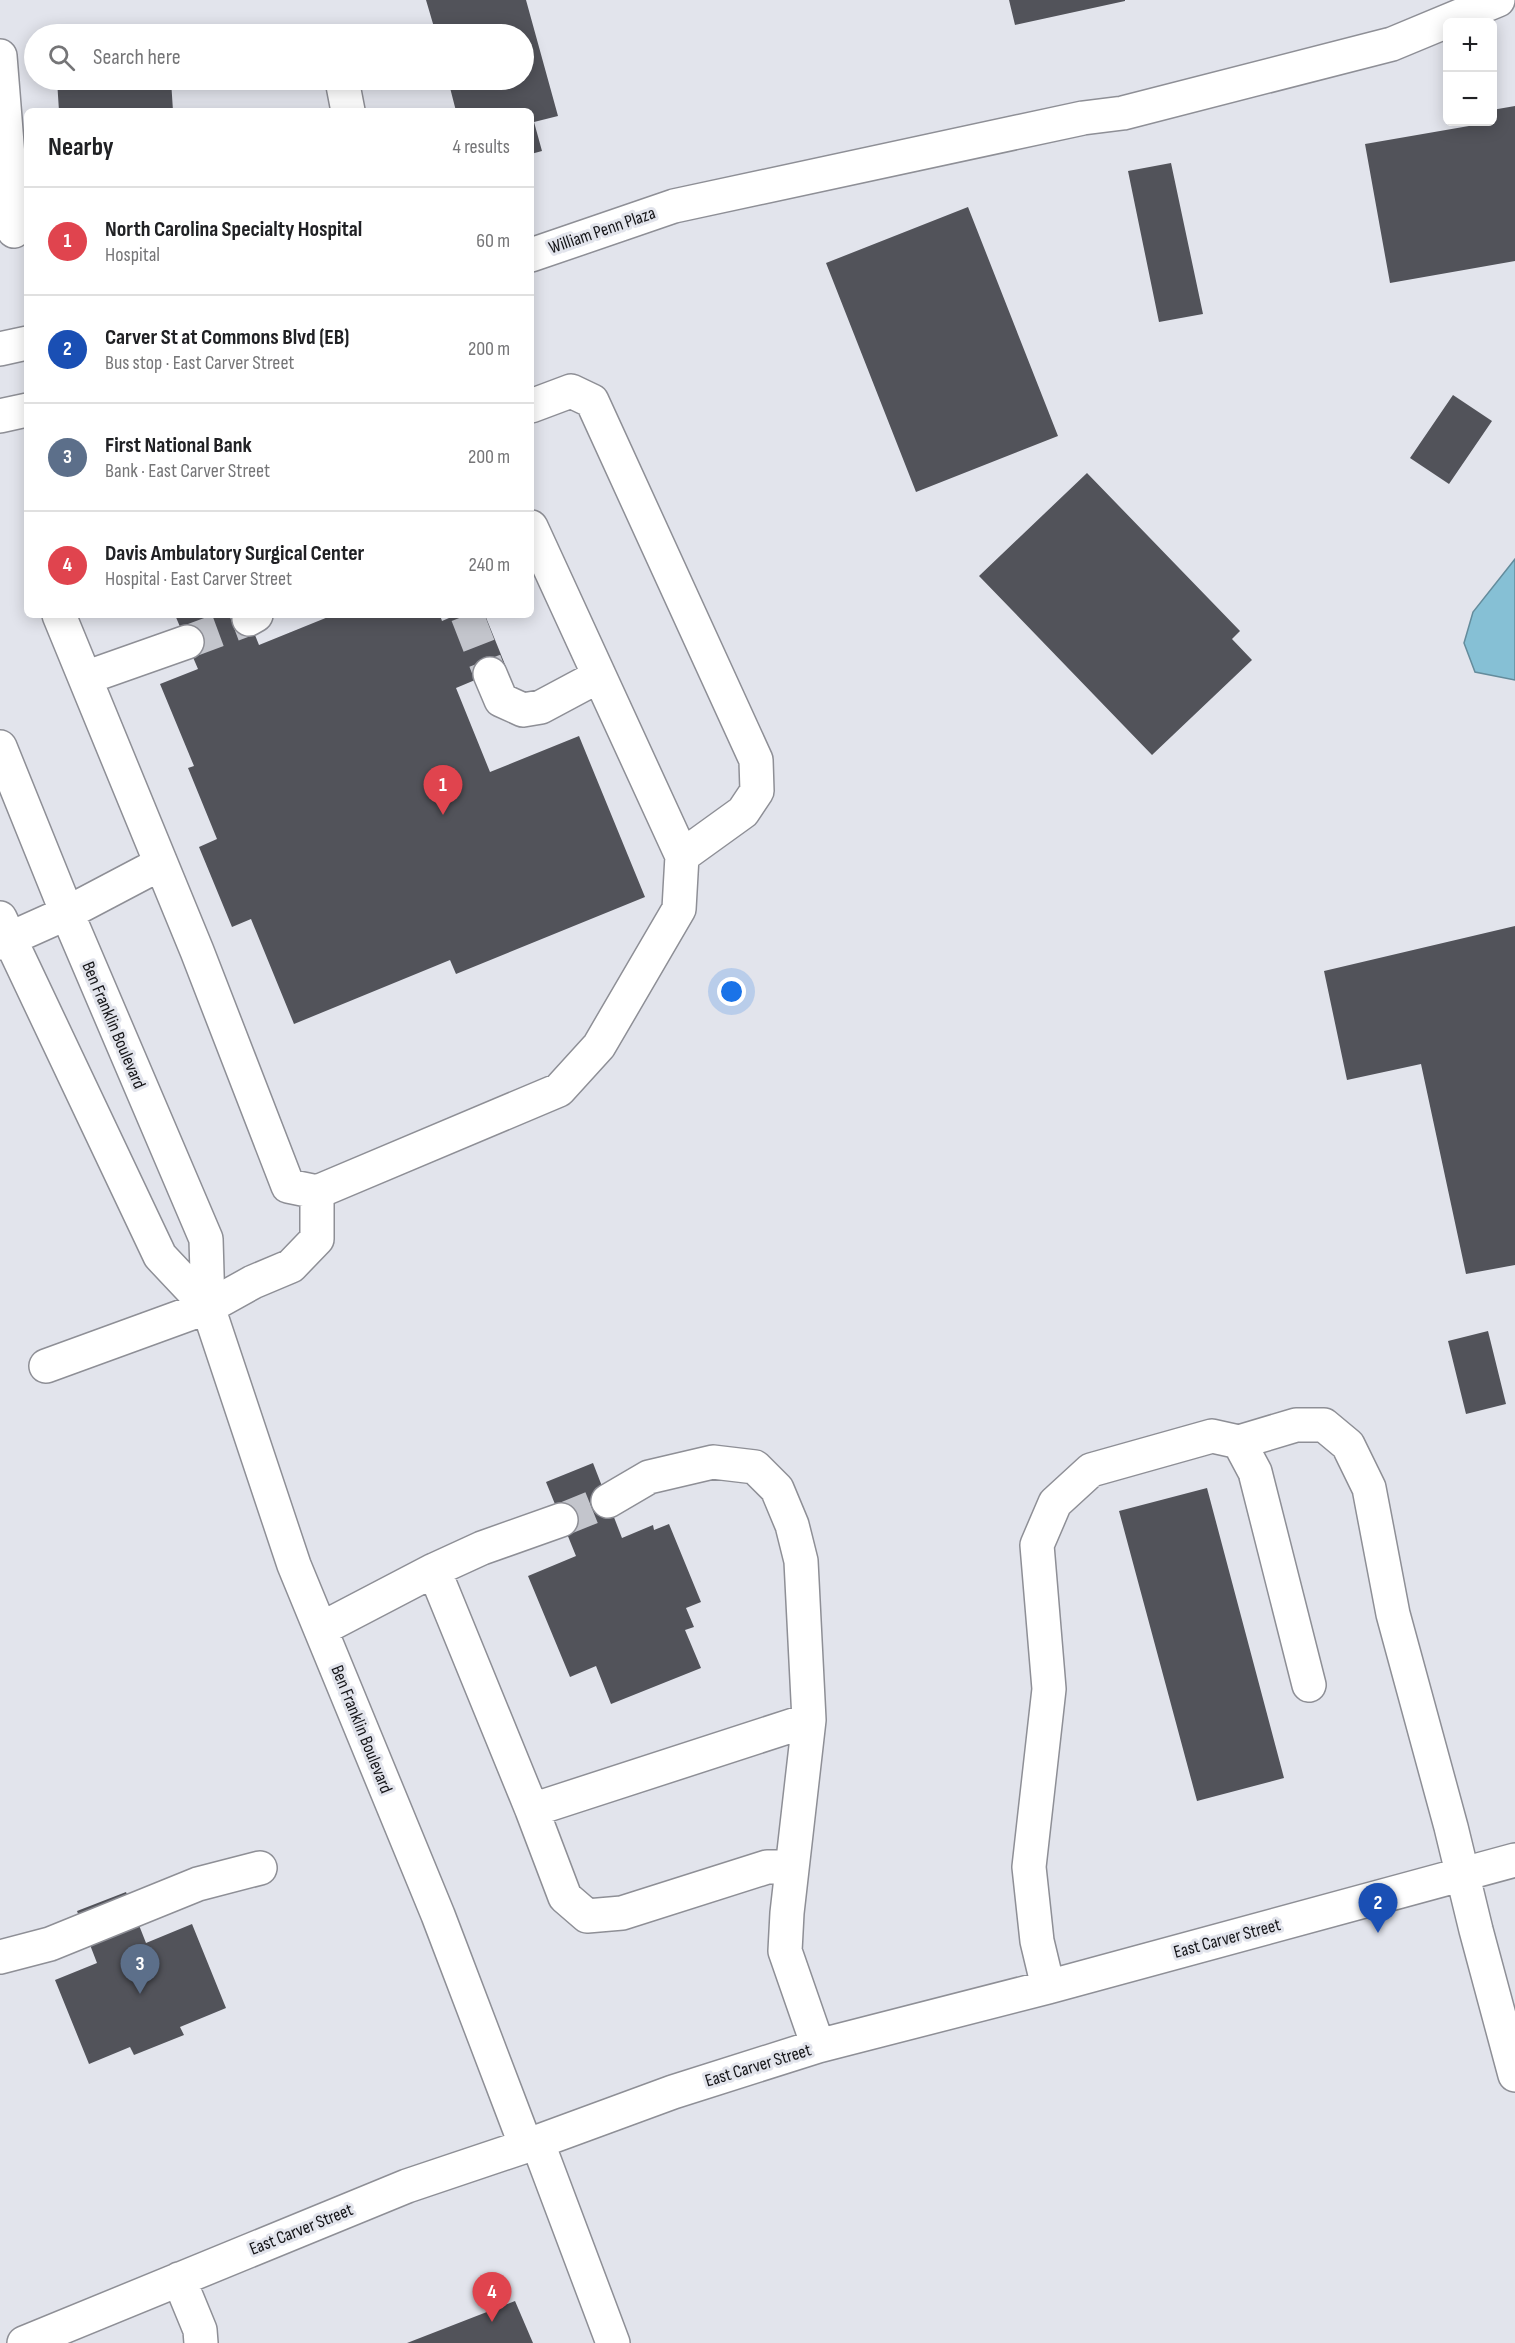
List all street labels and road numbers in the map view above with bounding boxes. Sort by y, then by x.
street label: William Penn Plaza [546,202,658,259]
street label: Ben Franklin Boulevard [77,958,150,1092]
street label: Ben Franklin Boulevard [326,1662,397,1796]
street label: East Carver Street [1171,1914,1283,1963]
street label: East Carver Street [703,2039,814,2092]
street label: East Carver Street [246,2199,356,2260]

